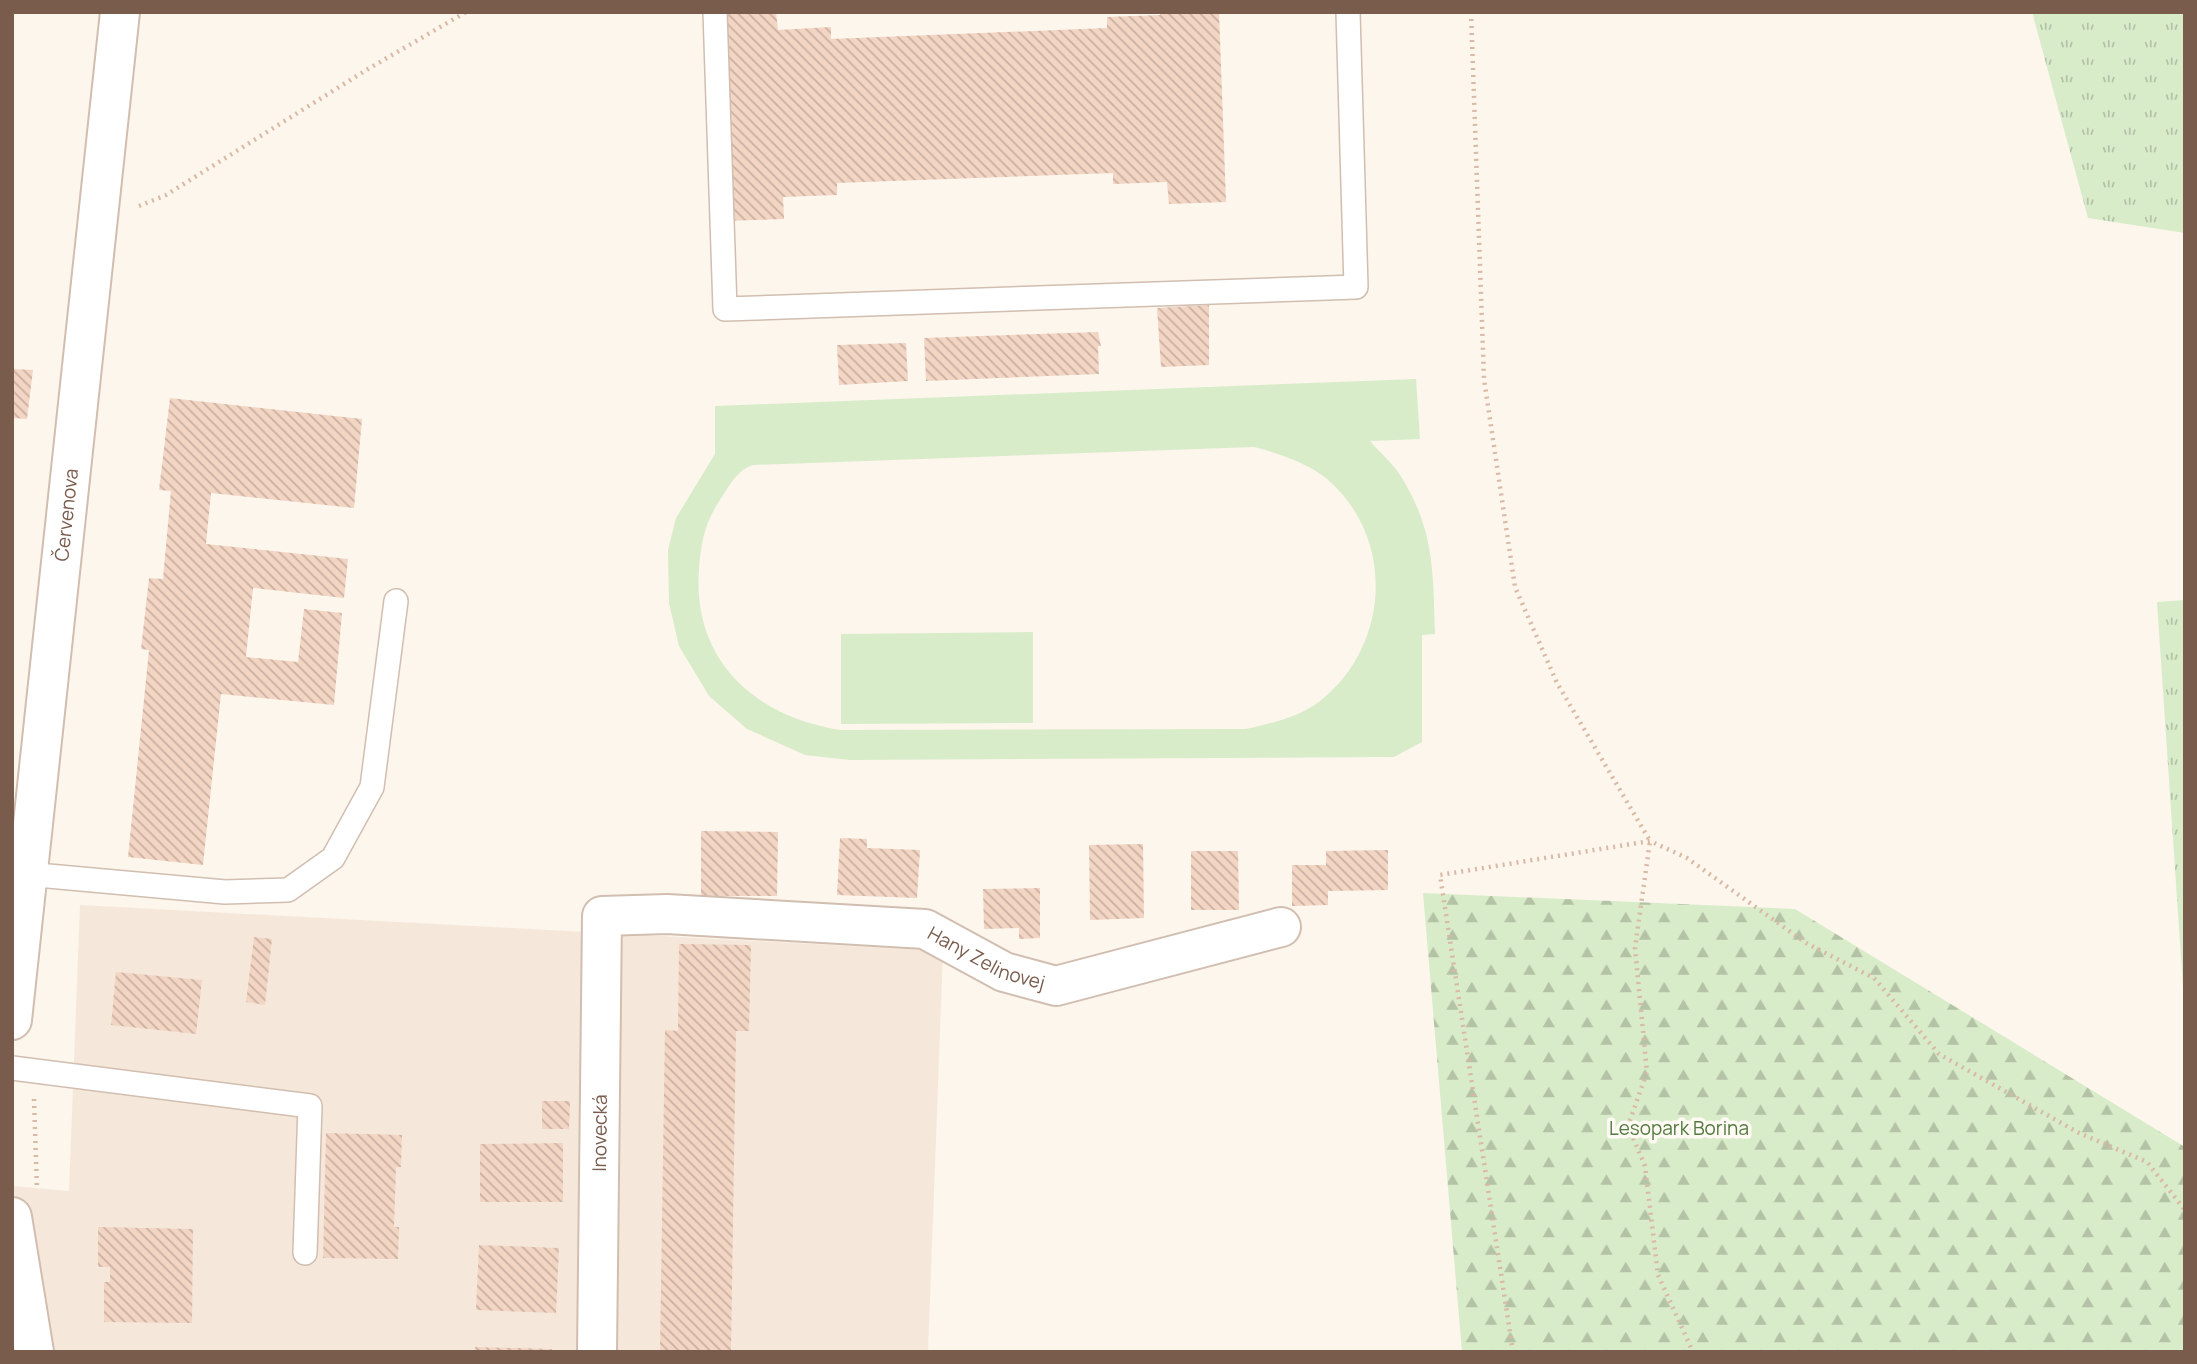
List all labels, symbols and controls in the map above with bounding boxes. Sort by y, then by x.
street label: Červenova [48,467,84,563]
street label: Hany Zelinovej [923,920,1048,996]
street label: Inovecká [586,1094,613,1172]
park label: Lesopark Borina [1609,1115,1749,1141]

